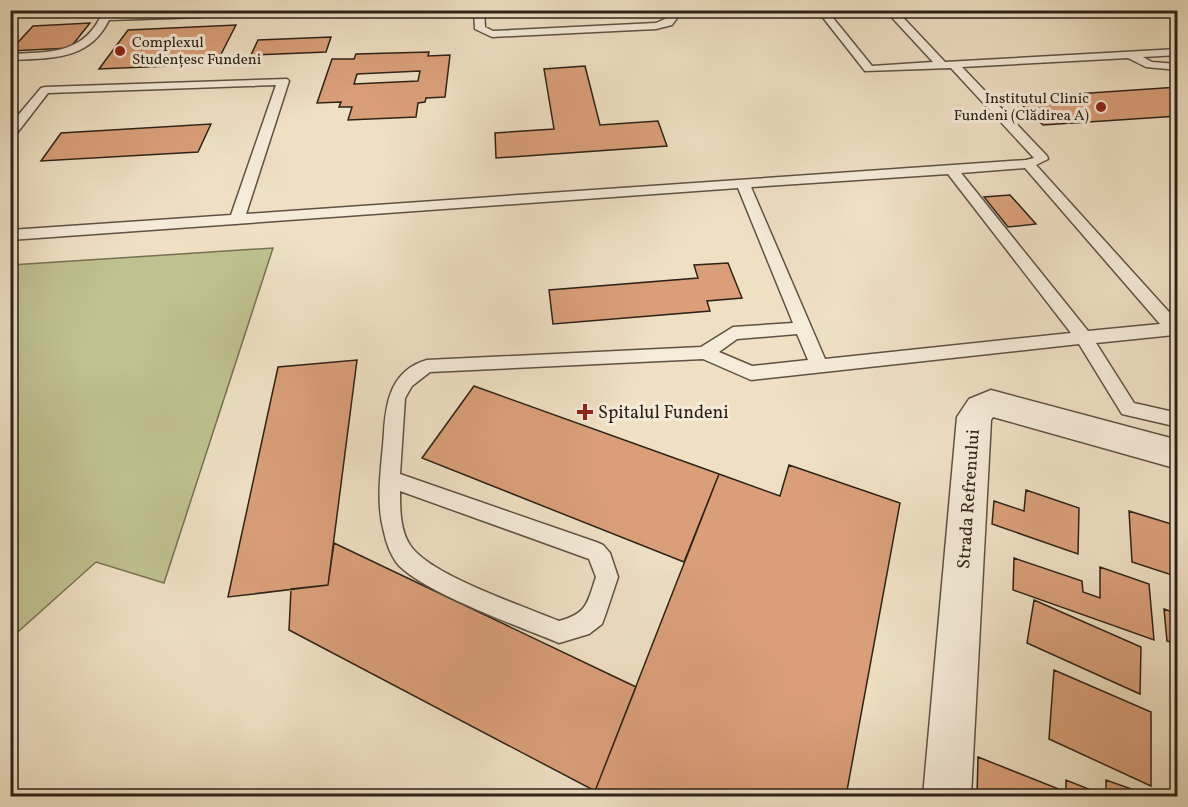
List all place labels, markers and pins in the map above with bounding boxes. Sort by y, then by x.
place label: Complexul Studențesc Fundeni [132,33,261,71]
marker: Complexul Studențesc Fundeni [113,44,127,58]
place label: Institutul Clinic Fundeni (Clădirea A) [954,89,1089,127]
marker: Institutul Clinic Fundeni (Clădirea A) [1094,100,1108,114]
place label: Spitalul Fundeni [598,401,729,426]
marker: Spitalul Fundeni [576,403,594,421]

